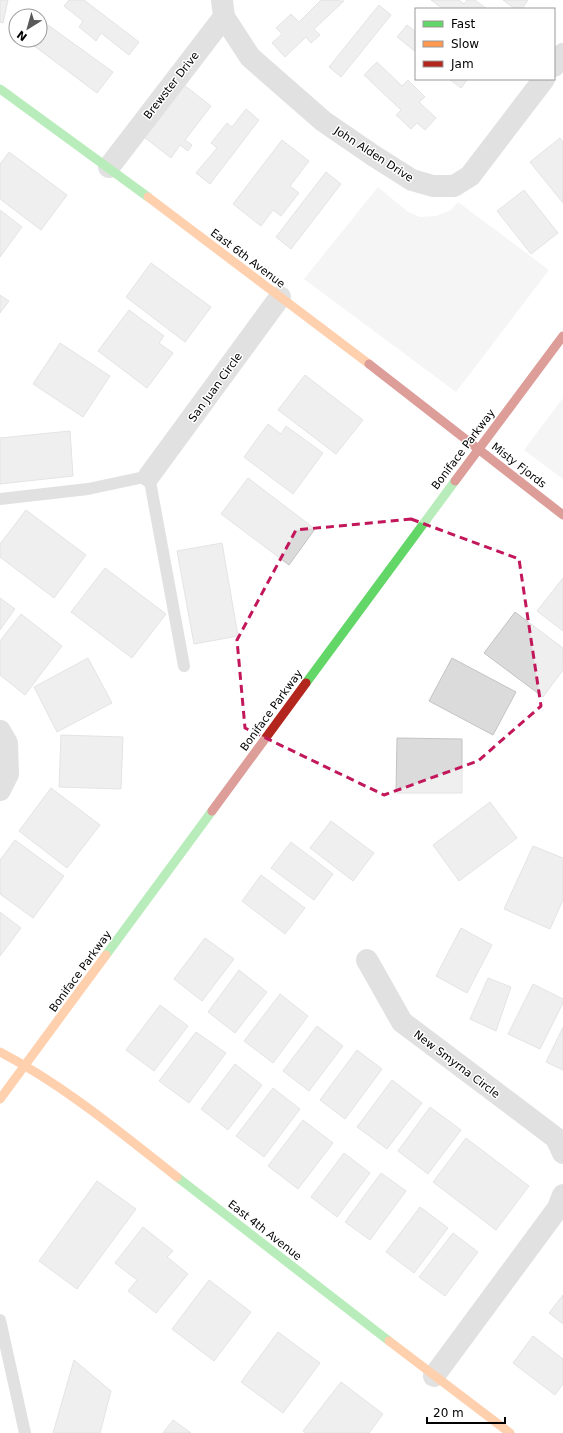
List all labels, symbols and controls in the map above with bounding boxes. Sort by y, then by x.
north arrow [8,8,48,48]
legend [415,8,555,80]
text: Fast [451,17,475,31]
text: N [15,28,30,44]
text: Slow [451,37,479,51]
street label: Brewster Drive [141,49,202,122]
text: Jam [450,57,474,71]
street label: John Alden Drive [331,123,416,185]
street label: East 6th Avenue [208,226,288,291]
street label: San Juan Circle [186,350,245,424]
street label: Boniface Parkway [429,406,498,492]
street label: Misty Fjords [489,440,549,491]
street label: Boniface Parkway [238,667,306,753]
street label: Boniface Parkway [47,928,115,1014]
street label: New Smyrna Circle [411,1028,502,1101]
street label: East 4th Avenue [225,1198,304,1263]
scale bar [427,1399,505,1425]
text: 20 m [433,1406,464,1420]

